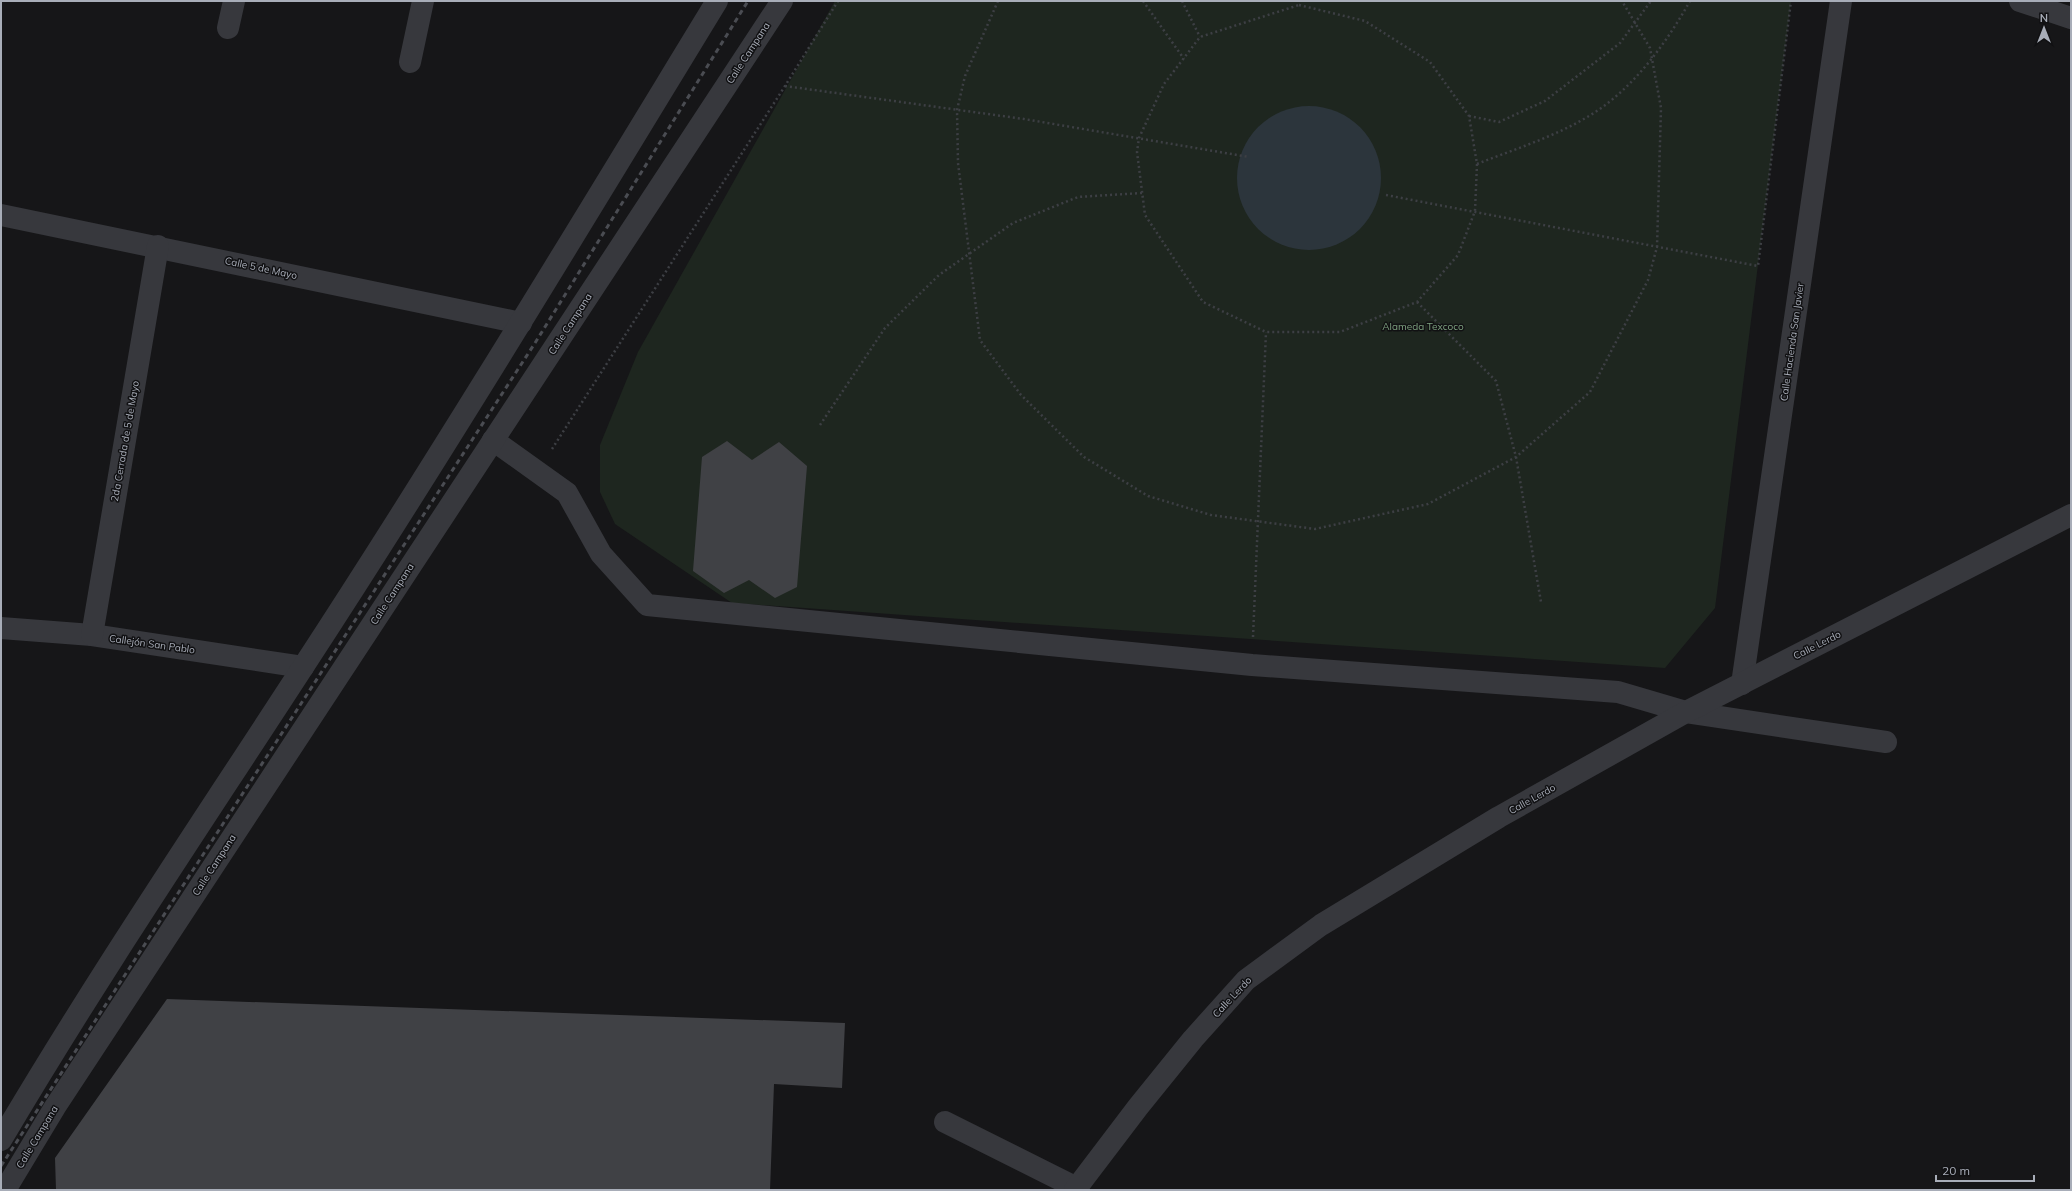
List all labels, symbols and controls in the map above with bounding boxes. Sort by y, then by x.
north arrow [2024,8,2064,48]
text: N [2040,11,2048,25]
street label: Calle Campana [723,20,773,86]
street label: Calle 5 de Mayo [224,254,299,282]
street label: Calle Hacienda San Javier [1777,282,1807,402]
street label: Calle Campana [545,291,595,357]
park label: Alameda Texcoco [1382,320,1464,333]
street label: 2da Cerrada de 5 de Mayo [108,379,142,502]
street label: Calle Campana [367,561,417,627]
street label: Calle Lerdo [1791,627,1843,663]
street label: Callejón San Pablo [108,632,196,656]
street label: Calle Lerdo [1506,781,1558,817]
street label: Calle Campana [189,832,239,898]
street label: Calle Lerdo [1210,973,1255,1020]
street label: Calle Campana [13,1103,61,1171]
scale bar [1936,1157,2034,1183]
text: 20 m [1942,1163,1970,1178]

